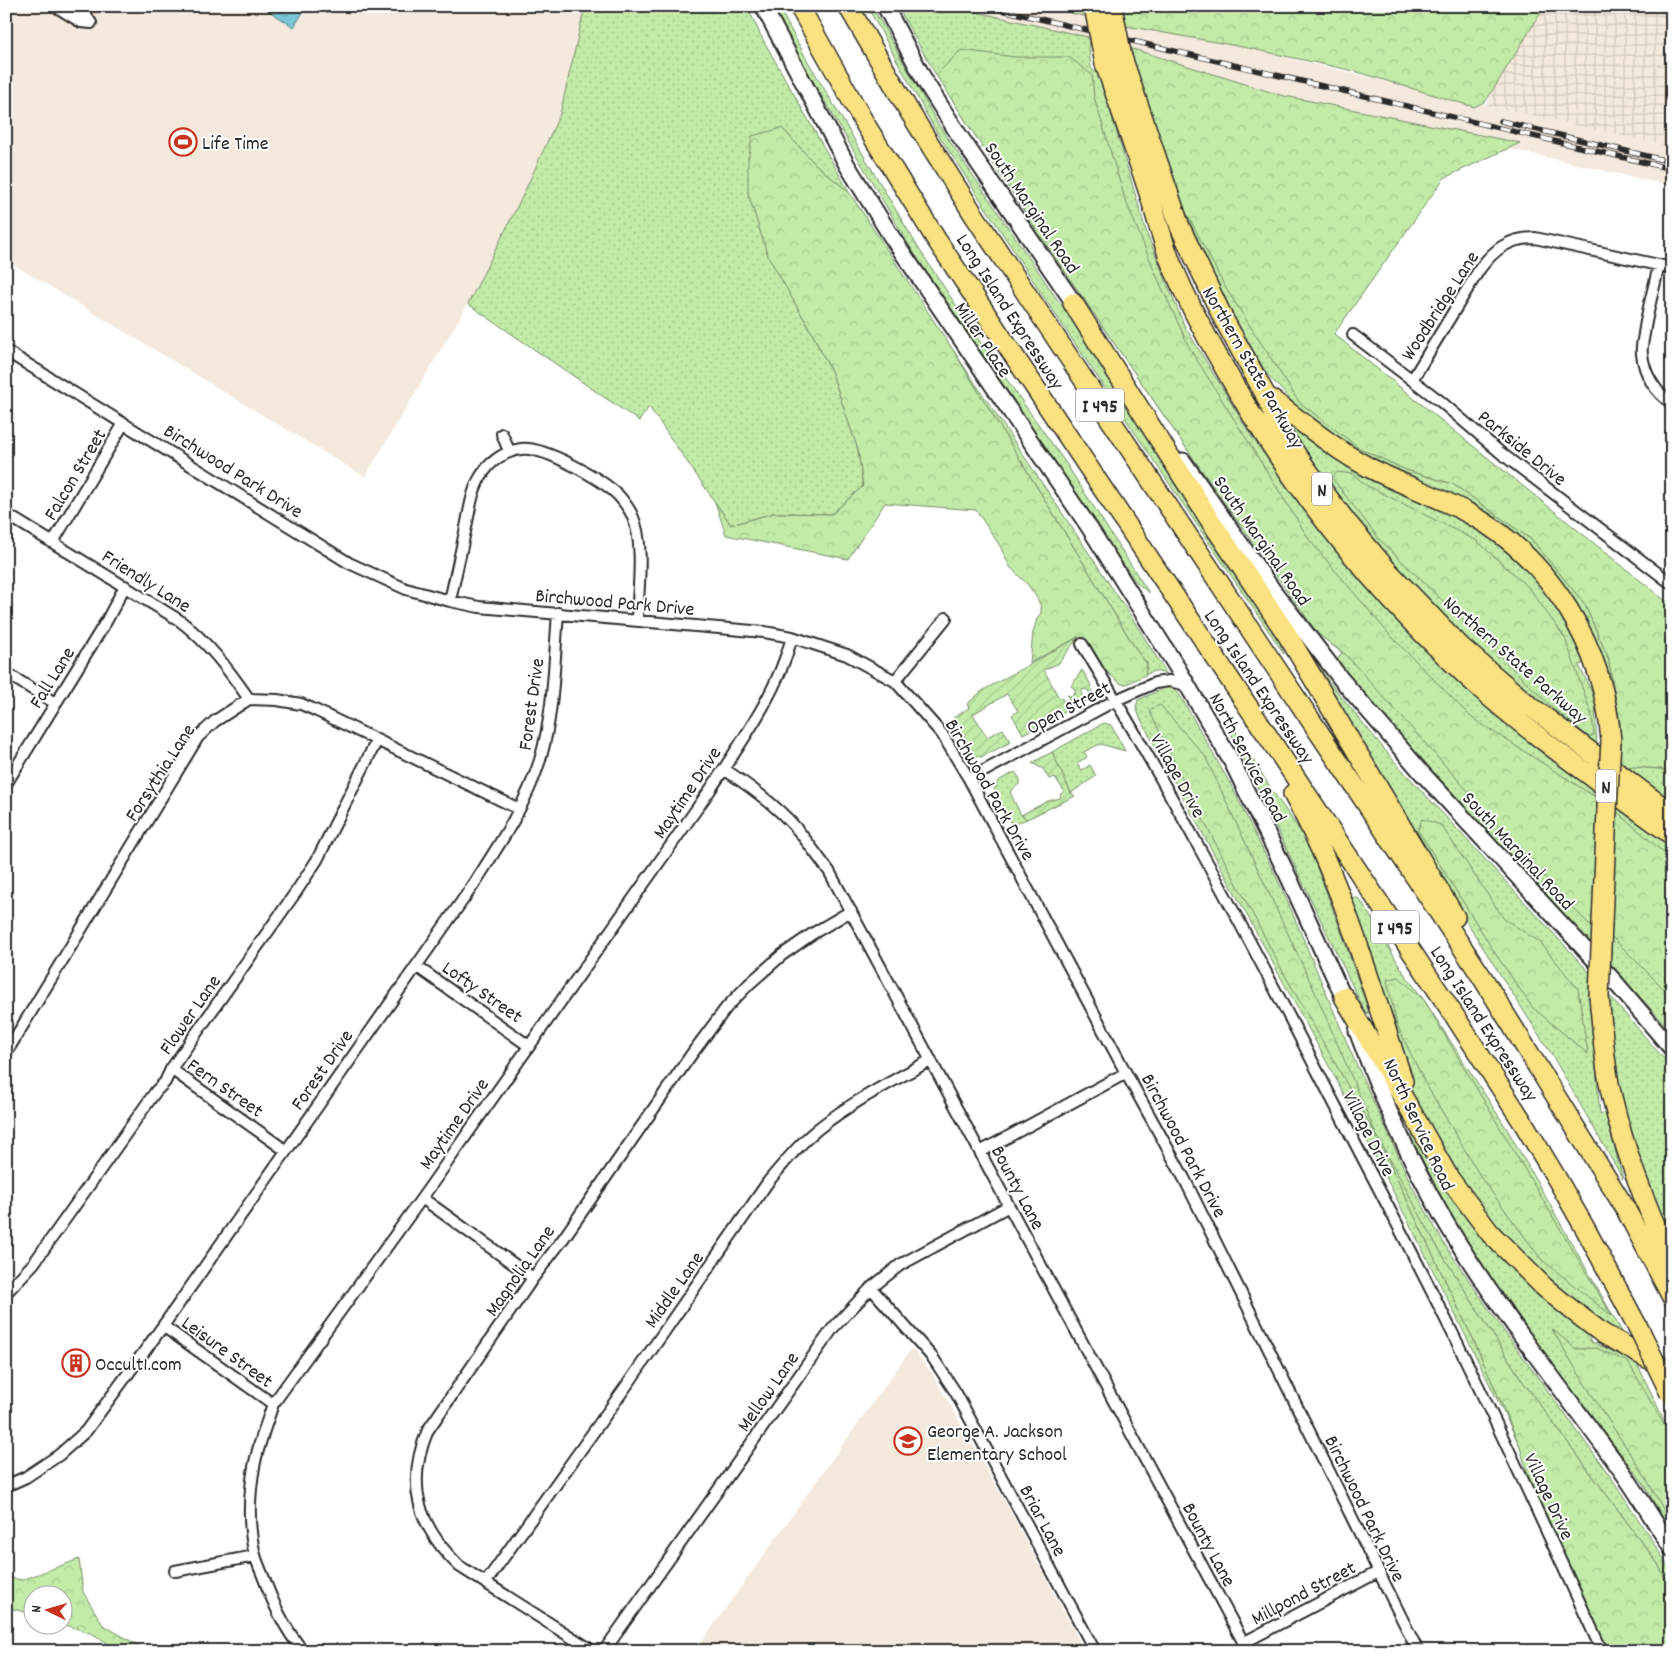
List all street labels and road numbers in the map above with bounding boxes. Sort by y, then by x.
street label: South Marginal Road [976,137,1085,280]
street label: Long Island Expressway [948,229,1070,397]
street label: Woodbridge Lane [1396,246,1488,367]
street label: Northern State Parkway [1193,282,1310,456]
street label: Miller Place [946,297,1017,384]
road number: I 495 [1076,388,1124,422]
street label: Parkside Drive [1471,405,1572,494]
street label: Birchwood Park Drive [157,418,308,527]
street label: Falcon Street [38,424,115,527]
street label: South Marginal Road [1205,471,1316,613]
road number: N [1312,472,1332,506]
street label: Friendly Lane [95,544,196,621]
street label: Birchwood Park Drive [534,583,696,625]
street label: Northern State Parkway [1436,590,1593,733]
street label: Long Island Expressway [1195,605,1320,771]
street label: Fall Lane [24,642,84,715]
street label: Forest Drive [513,656,553,752]
street label: Open Street [1022,676,1117,744]
street label: North Service Road [1200,689,1292,828]
street label: Birchwood Park Drive [936,714,1041,867]
street label: Forsythia Lane [119,719,204,828]
street label: Village Drive [1142,729,1211,824]
street label: Maytime Drive [647,742,730,845]
road number: N [1596,769,1616,802]
street label: South Marginal Road [1454,786,1579,918]
road number: I 495 [1371,910,1419,944]
street label: Long Island Expressway [1422,941,1544,1109]
street label: Lofty Street [435,955,527,1032]
street label: Flower Lane [154,970,229,1061]
street label: Forest Drive [285,1024,362,1117]
street label: Fern Street [180,1053,268,1126]
street label: North Service Road [1374,1054,1460,1196]
street label: Birchwood Park Drive [1133,1069,1232,1224]
street label: Maytime Drive [414,1073,497,1176]
street label: Village Drive [1334,1087,1401,1182]
street label: Bounty Lane [982,1141,1050,1236]
street label: Magnolia Lane [480,1220,563,1323]
street label: Middle Lane [639,1247,712,1335]
street label: Leisure Street [175,1311,278,1396]
street label: Mellow Lane [732,1347,807,1438]
street label: Birchwood Park Drive [1316,1431,1411,1587]
street label: Village Drive [1515,1449,1580,1545]
street label: Briar Lane [1011,1481,1072,1562]
street label: Bounty Lane [1173,1498,1241,1593]
street label: Millpond Street [1247,1555,1362,1634]

